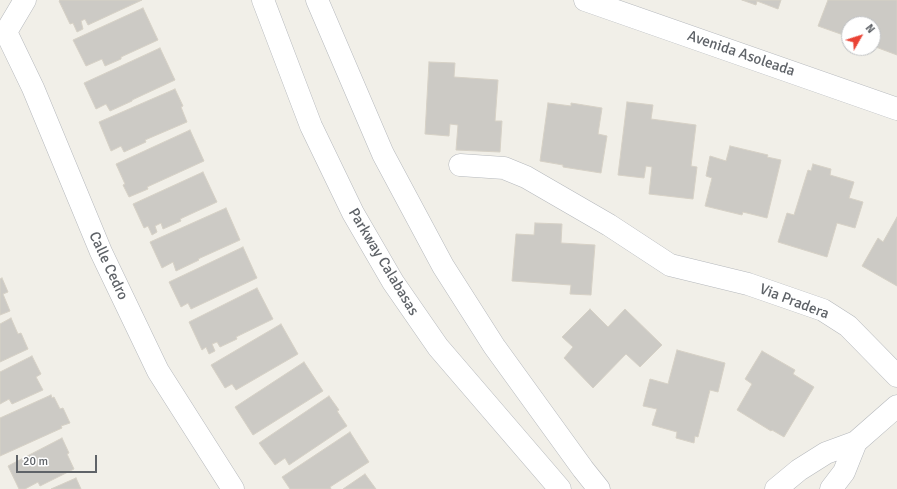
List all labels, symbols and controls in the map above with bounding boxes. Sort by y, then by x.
north arrow [841,16,881,56]
text: N [862,22,877,36]
street label: Avenida Asoleada [685,27,797,81]
street label: Parkway Calabasas [344,205,422,319]
street label: Calle Cedro [84,229,132,303]
street label: Via Pradera [757,280,831,324]
scale bar [18,447,99,473]
text: 20 m [23,454,48,469]

